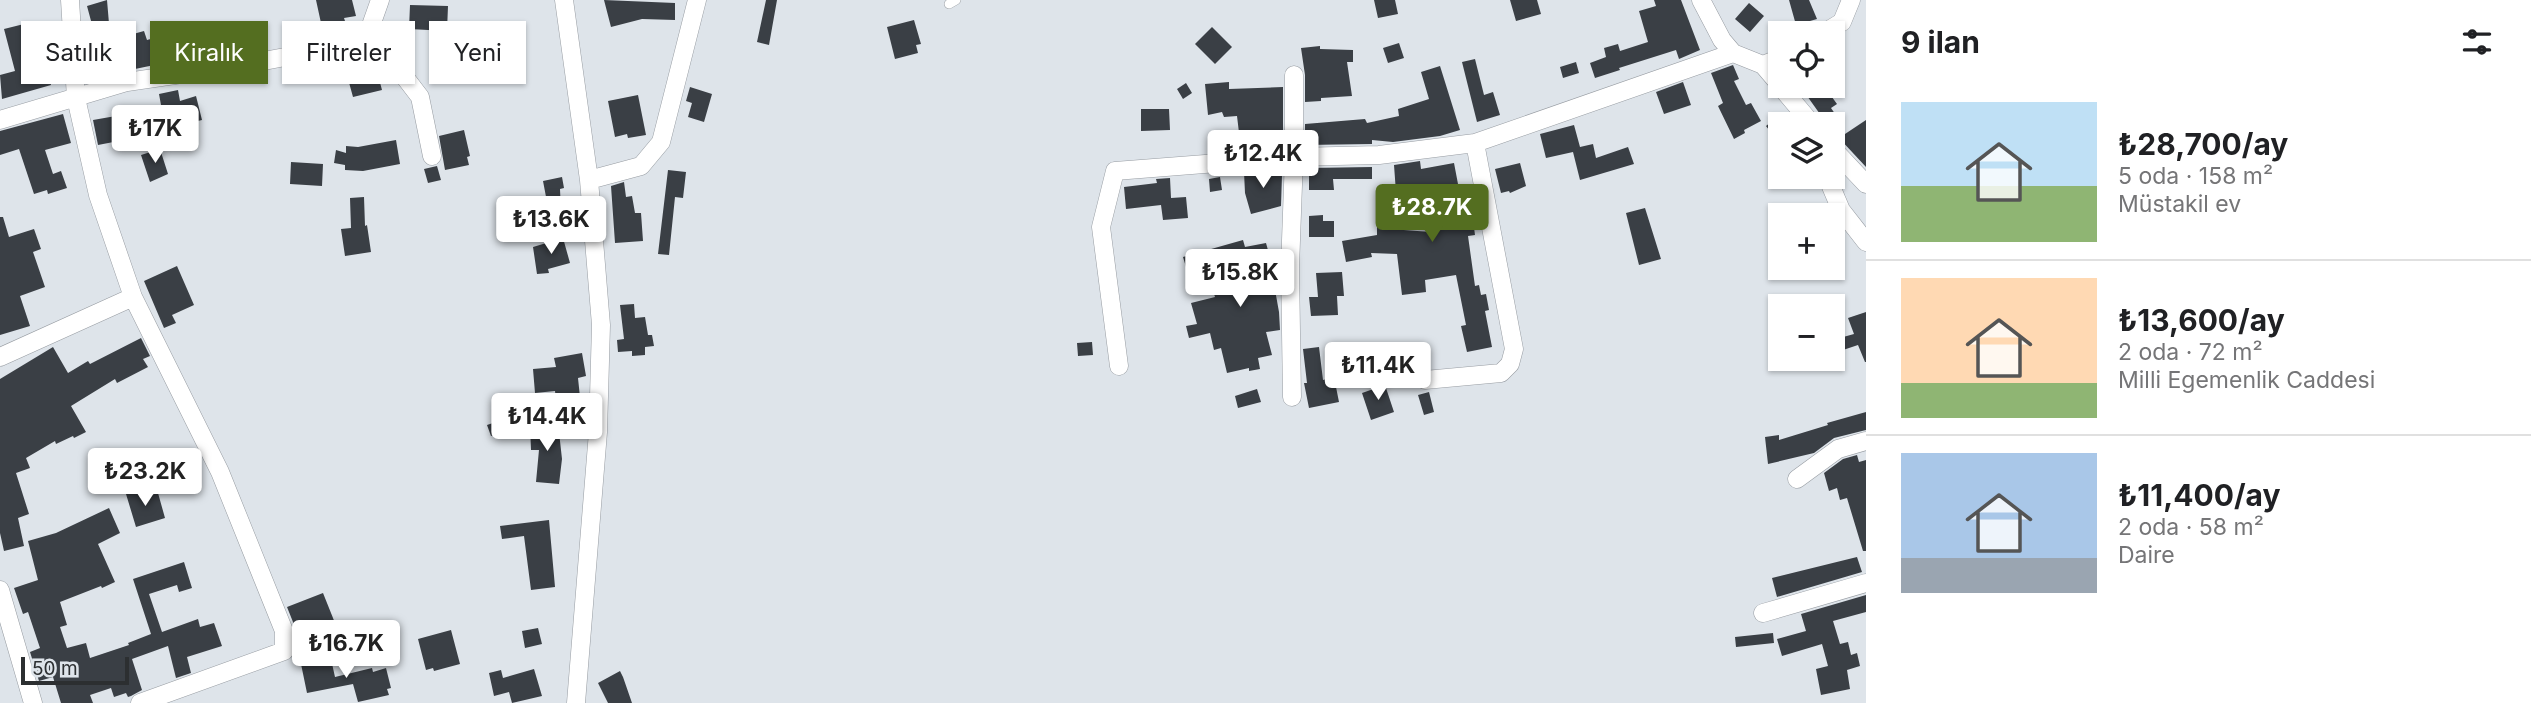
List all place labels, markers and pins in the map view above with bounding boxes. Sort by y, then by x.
pin: ₺17K [114,106,196,165]
pin: ₺12.4K [1206,130,1320,190]
pin: ₺28.7K [1375,184,1489,244]
pin: ₺13.6K [494,196,608,256]
pin: ₺15.8K [1183,250,1297,309]
pin: ₺11.4K [1321,342,1435,402]
pin: ₺14.4K [490,393,604,453]
pin: ₺23.2K [88,448,202,508]
pin: ₺16.7K [289,620,403,680]

